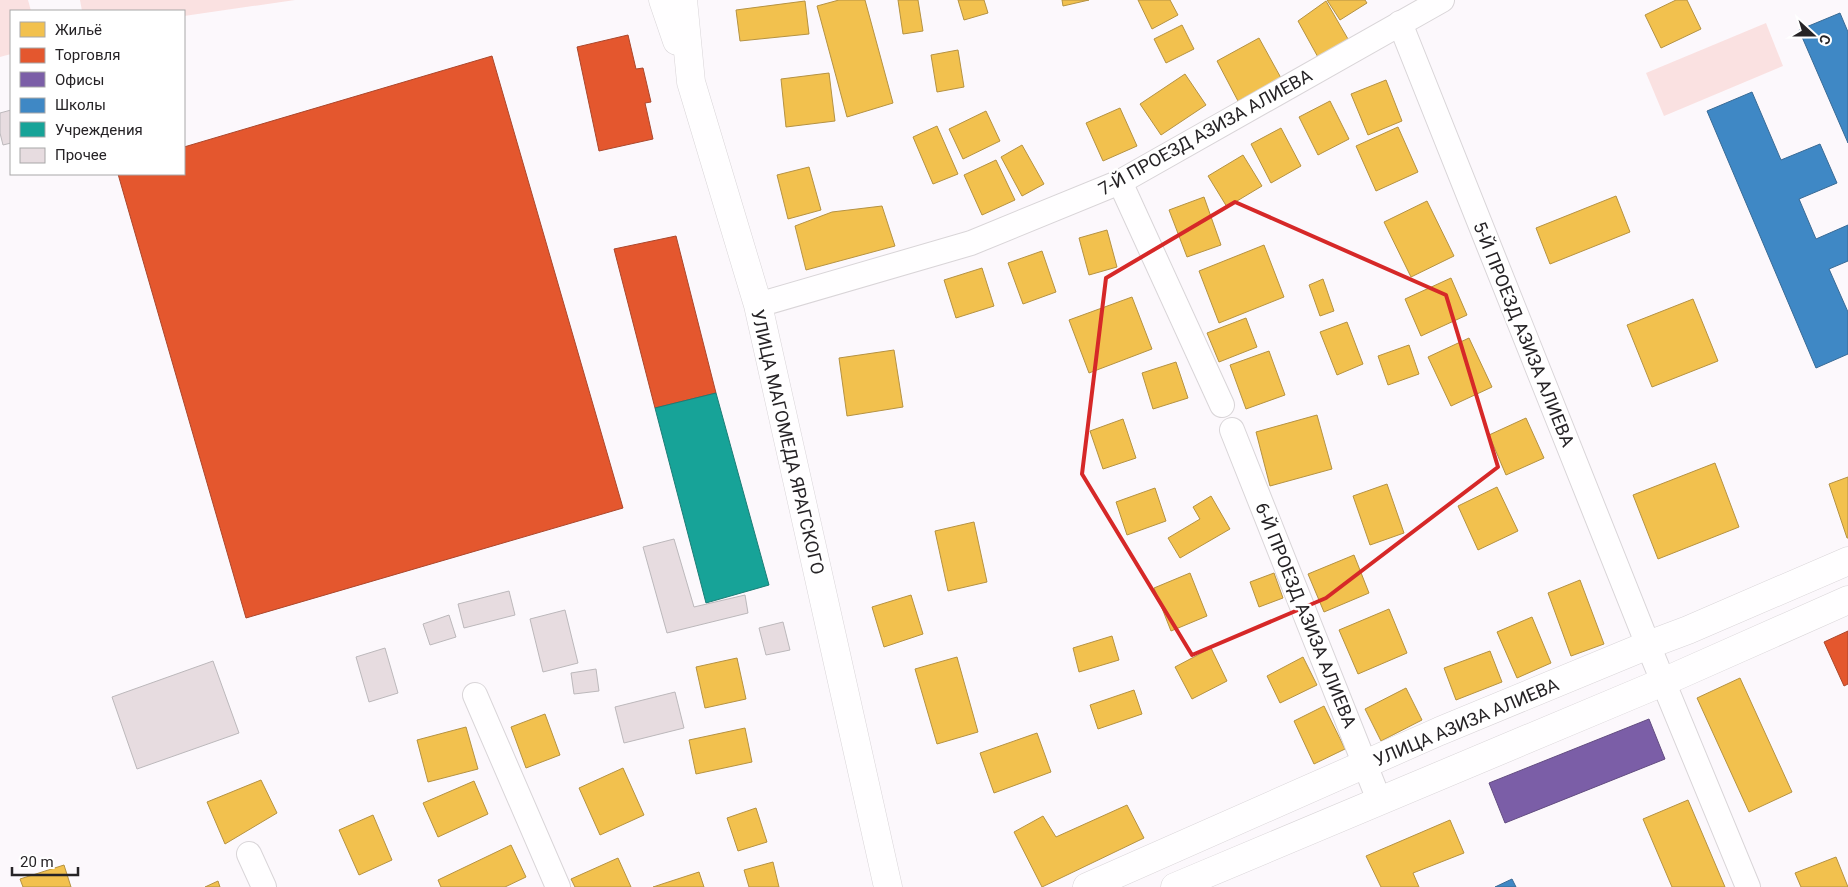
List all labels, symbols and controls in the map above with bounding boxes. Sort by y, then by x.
legend [10,10,185,175]
north arrow [1788,10,1838,60]
text: Жильё [55,21,102,39]
text: С [1816,33,1834,47]
text: Торговля [55,46,120,64]
street label: 7-Й ПРОЕЗД АЗИЗА АЛИЕВА [1095,64,1316,200]
text: Офисы [55,71,104,89]
text: Школы [55,96,106,114]
text: Учреждения [55,121,143,139]
text: Прочее [55,146,107,164]
street label: 5-Й ПРОЕЗД АЗИЗА АЛИЕВА [1469,218,1579,450]
street label: УЛИЦА МАГОМЕДА ЯРАГСКОГО [747,308,829,576]
street label: 6-Й ПРОЕЗД АЗИЗА АЛИЕВА [1251,499,1361,731]
street label: УЛИЦА АЗИЗА АЛИЕВА [1370,673,1562,771]
scale bar [12,844,79,876]
text: 20 m [20,853,54,871]

